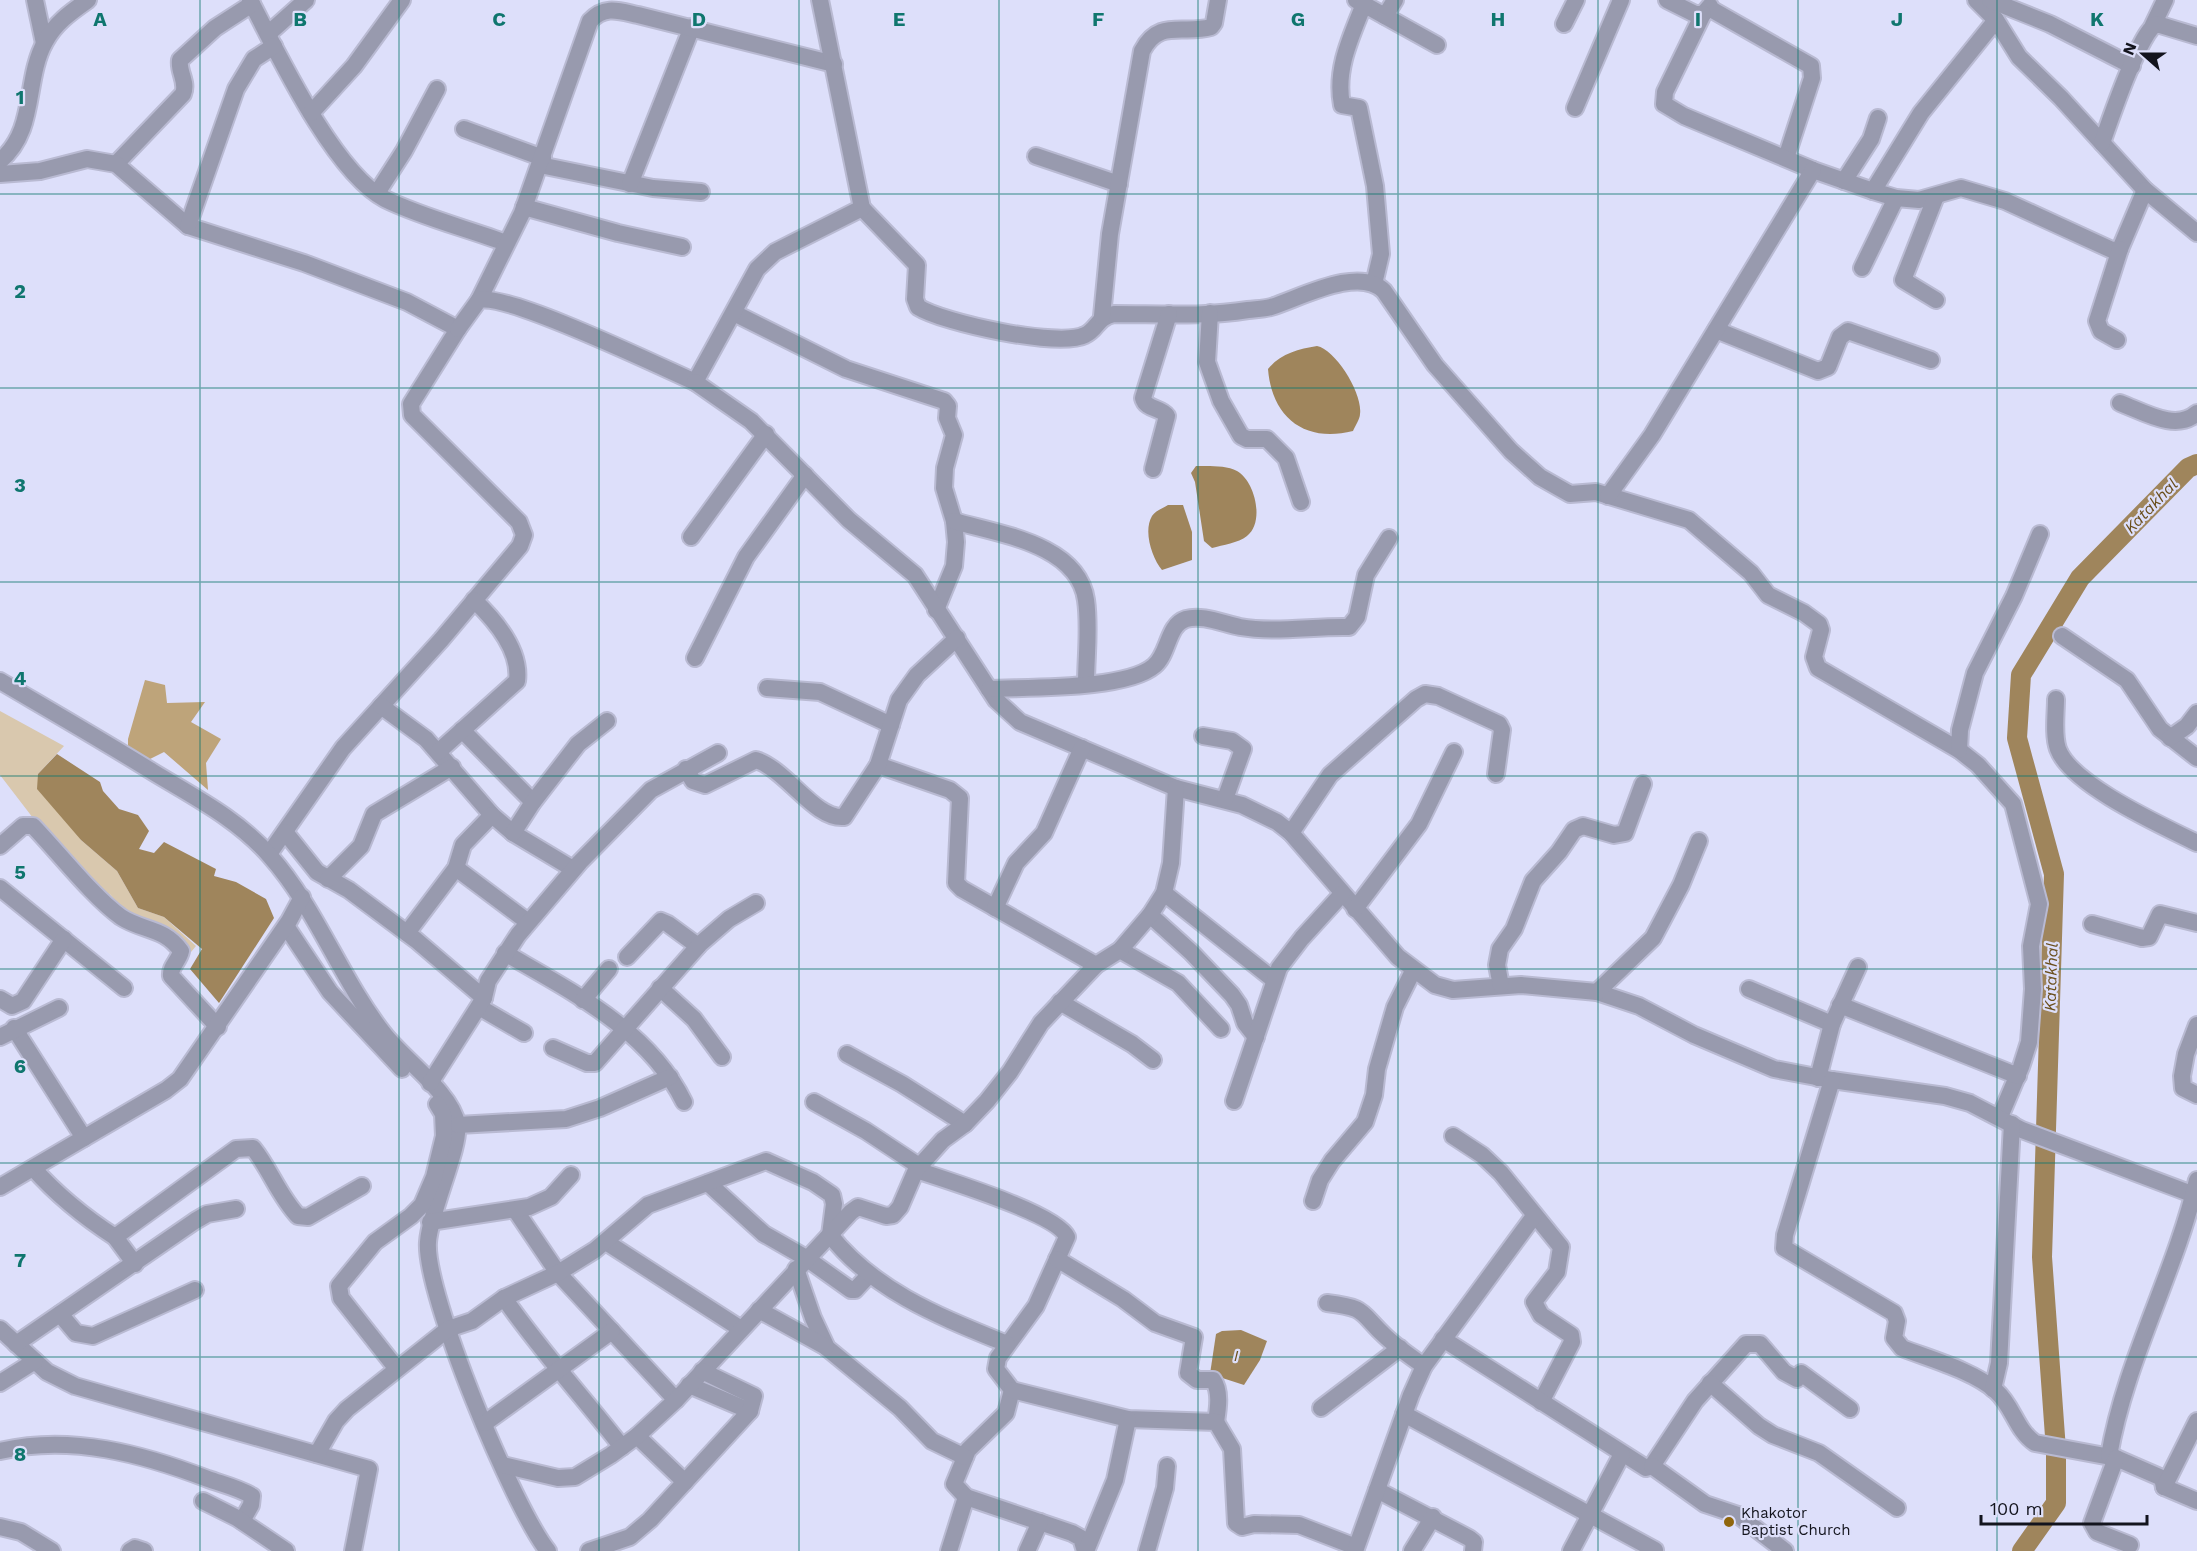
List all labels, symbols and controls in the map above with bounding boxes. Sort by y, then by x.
text: A [93,7,107,31]
text: B [293,7,307,31]
text: C [492,7,506,31]
text: D [692,7,706,31]
text: E [893,7,905,31]
text: F [1092,7,1104,31]
text: G [1291,7,1305,31]
text: H [1491,7,1505,31]
text: I [1695,7,1701,31]
text: J [1891,7,1903,31]
text: K [2090,7,2104,31]
north arrow [2113,24,2173,84]
text: N [2118,40,2140,58]
text: 1 [16,85,24,109]
text: 2 [14,279,26,303]
text: 3 [14,473,26,497]
water label: Katakhal [2120,475,2182,537]
text: 4 [14,666,27,690]
text: 5 [14,860,26,884]
water label: Katakhal [2040,942,2062,1012]
text: 6 [14,1054,26,1078]
text: 7 [14,1248,26,1272]
water label: I [1234,1346,1239,1365]
text: 8 [14,1442,26,1466]
scale bar [1981,1488,2148,1526]
text: 100 m [1990,1498,2043,1519]
place label: Khakotor Baptist Church [1741,1504,1851,1539]
marker: Khakotor Baptist Church [1722,1515,1736,1529]

